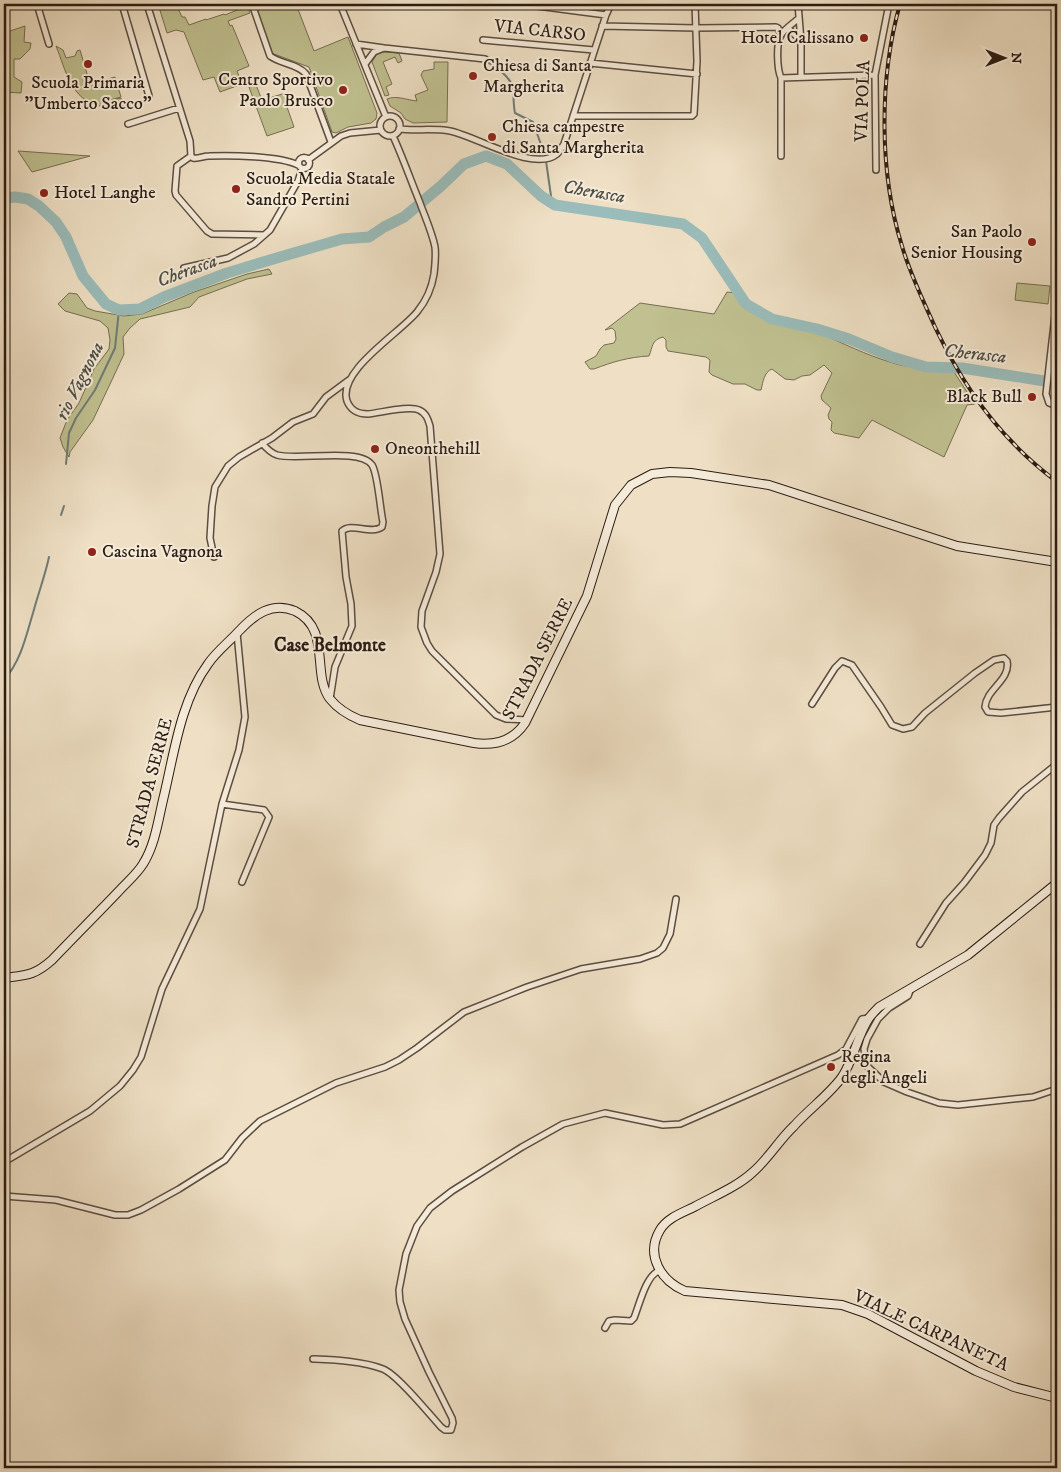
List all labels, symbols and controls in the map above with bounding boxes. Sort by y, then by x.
street label: VIA CARSO [492,15,587,47]
place label: Hotel Calissano [740,27,854,49]
marker: Hotel Calissano [858,32,870,44]
north arrow [978,32,1028,82]
text: N [1007,52,1025,64]
place label: Chiesa di Santa Margherita [483,55,592,98]
marker: Scuola Primaria "Umberto Sacco" [82,58,94,70]
street label: VIA POLA [851,59,875,143]
place label: Centro Sportivo Paolo Brusco [218,69,333,112]
marker: Chiesa di Santa Margherita [467,70,479,82]
place label: Scuola Primaria "Umberto Sacco" [24,72,152,115]
marker: Centro Sportivo Paolo Brusco [337,84,349,96]
place label: Chiesa campestre di Santa Margherita [502,116,645,159]
marker: Chiesa campestre di Santa Margherita [486,131,498,143]
place label: Scuola Media Statale Sandro Pertini [246,168,395,211]
water label: Cherasca [561,175,627,209]
place label: Hotel Langhe [54,182,156,204]
marker: Scuola Media Statale Sandro Pertini [230,183,242,195]
marker: Hotel Langhe [38,187,50,199]
place label: San Paolo Senior Housing [911,221,1022,264]
marker: San Paolo Senior Housing [1026,236,1038,248]
water label: Cherasca [154,249,220,293]
water label: rio Vagnona [51,338,109,424]
water label: Cherasca [943,339,1007,369]
place label: Black Bull [946,386,1023,408]
marker: Black Bull [1026,391,1038,403]
place label: Oneonthehill [385,438,481,460]
marker: Oneonthehill [369,443,381,455]
place label: Cascina Vagnona [102,541,223,563]
marker: Cascina Vagnona [86,546,98,558]
street label: STRADA SERRE [498,594,578,724]
district label: Case Belmonte [274,634,386,657]
street label: STRADA SERRE [122,715,178,851]
place label: Regina degli Angeli [841,1046,927,1089]
marker: Regina degli Angeli [825,1061,837,1073]
street label: VIALE CARPANETA [849,1285,1013,1377]

